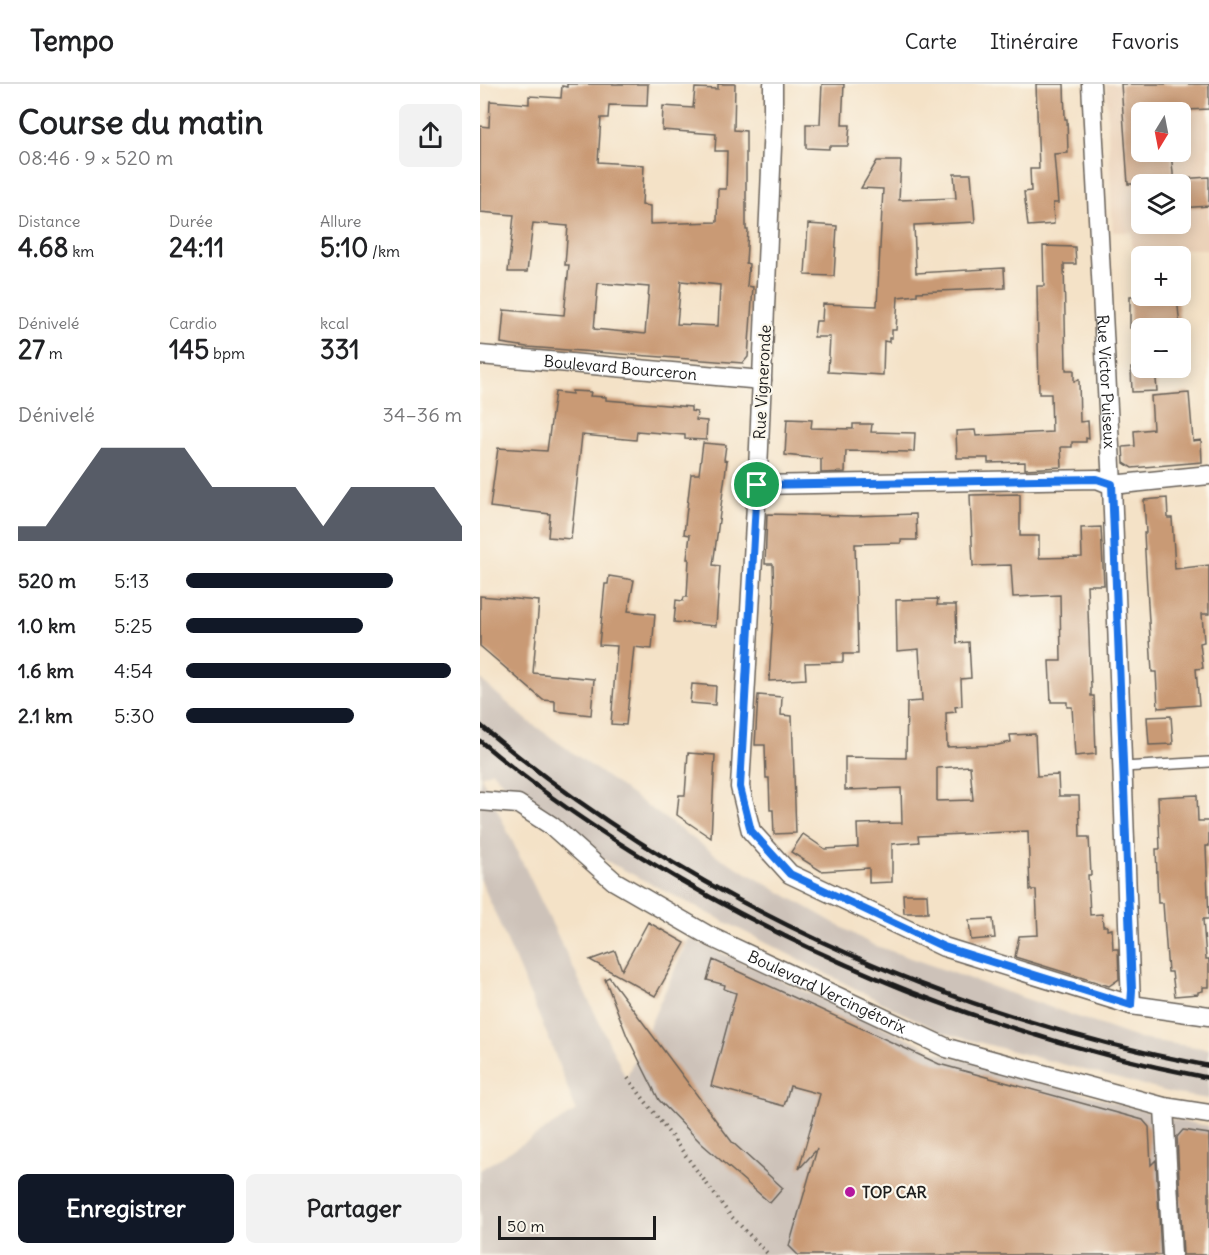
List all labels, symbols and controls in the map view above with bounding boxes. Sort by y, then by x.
text: Tempo [30,23,114,59]
text: Carte [905,28,957,55]
text: Itinéraire [990,28,1078,55]
text: Favoris [1111,28,1179,55]
text: Course du matin [18,101,263,143]
north arrow [1131,102,1191,162]
map controls [1131,102,1191,378]
button: share [399,104,462,167]
text: 08:46 · 9 × 520 m [18,145,173,170]
button: layers [1131,174,1191,234]
text: Distance [18,211,80,231]
text: Durée [169,211,213,231]
text: Allure [320,211,361,231]
text: 4.68 [18,231,68,264]
text: 24:11 [169,231,224,264]
text: 5:10 [320,231,368,264]
text: km [68,241,94,261]
text: /km [368,241,400,261]
button: + [1131,246,1191,306]
text: Dénivelé [18,313,79,333]
text: Cardio [169,313,217,333]
text: kcal [320,313,349,333]
street label: Rue Victor Puiseux [1093,314,1120,449]
button: − [1131,318,1191,378]
street label: Rue Vigneronde [749,324,775,440]
text: 27 [18,333,45,366]
text: 145 [169,333,209,366]
text: 331 [320,333,360,366]
text: m [45,343,63,363]
text: bpm [209,343,245,363]
street label: Boulevard Bourceron [543,351,698,384]
text: Dénivelé [18,402,95,427]
text: 34–36 m [383,402,462,427]
pin [731,459,782,510]
icon: arrive [740,468,773,501]
text: 520 m [18,568,76,593]
text: 5:13 [114,568,149,593]
text: 1.0 km [18,613,76,638]
text: 5:25 [114,613,152,638]
text: 1.6 km [18,658,74,683]
text: 4:54 [114,658,153,683]
text: 2.1 km [18,703,73,728]
text: 5:30 [114,703,155,728]
street label: Boulevard Vercingétorix [745,946,910,1038]
button: Enregistrer [18,1174,234,1243]
button: Partager [246,1174,462,1243]
place label: TOP CAR [862,1182,928,1202]
marker: TOP CAR [843,1185,857,1199]
scale bar [498,1213,656,1240]
text: 50 m [507,1216,545,1236]

